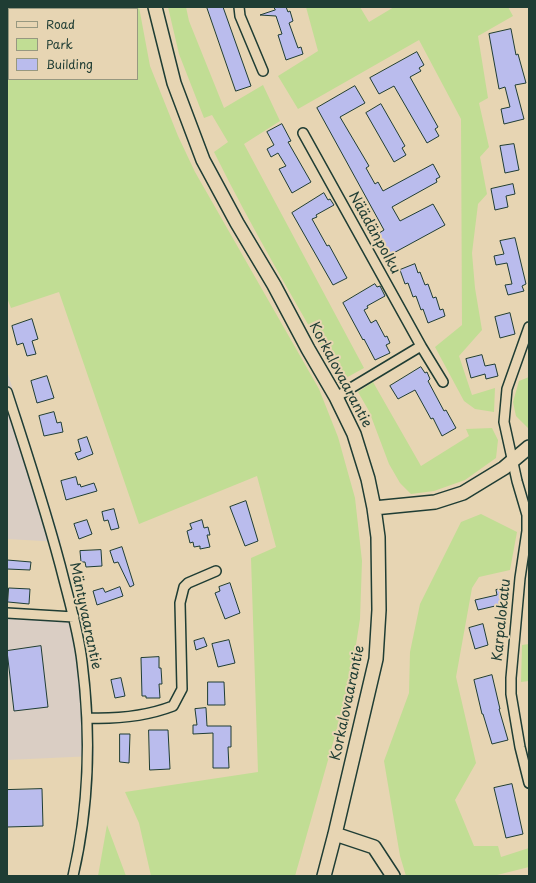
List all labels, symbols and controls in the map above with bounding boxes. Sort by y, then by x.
legend [8,8,138,80]
text: Road [46,15,75,33]
text: Park [46,35,73,53]
text: Building [46,55,93,73]
street label: Näädänpolku [345,189,403,277]
street label: Korkalovaarantie [305,319,375,431]
street label: Mäntyvaarantie [65,561,105,671]
street label: Karpalokatu [489,578,515,662]
street label: Korkalovaarantie [328,644,368,762]

